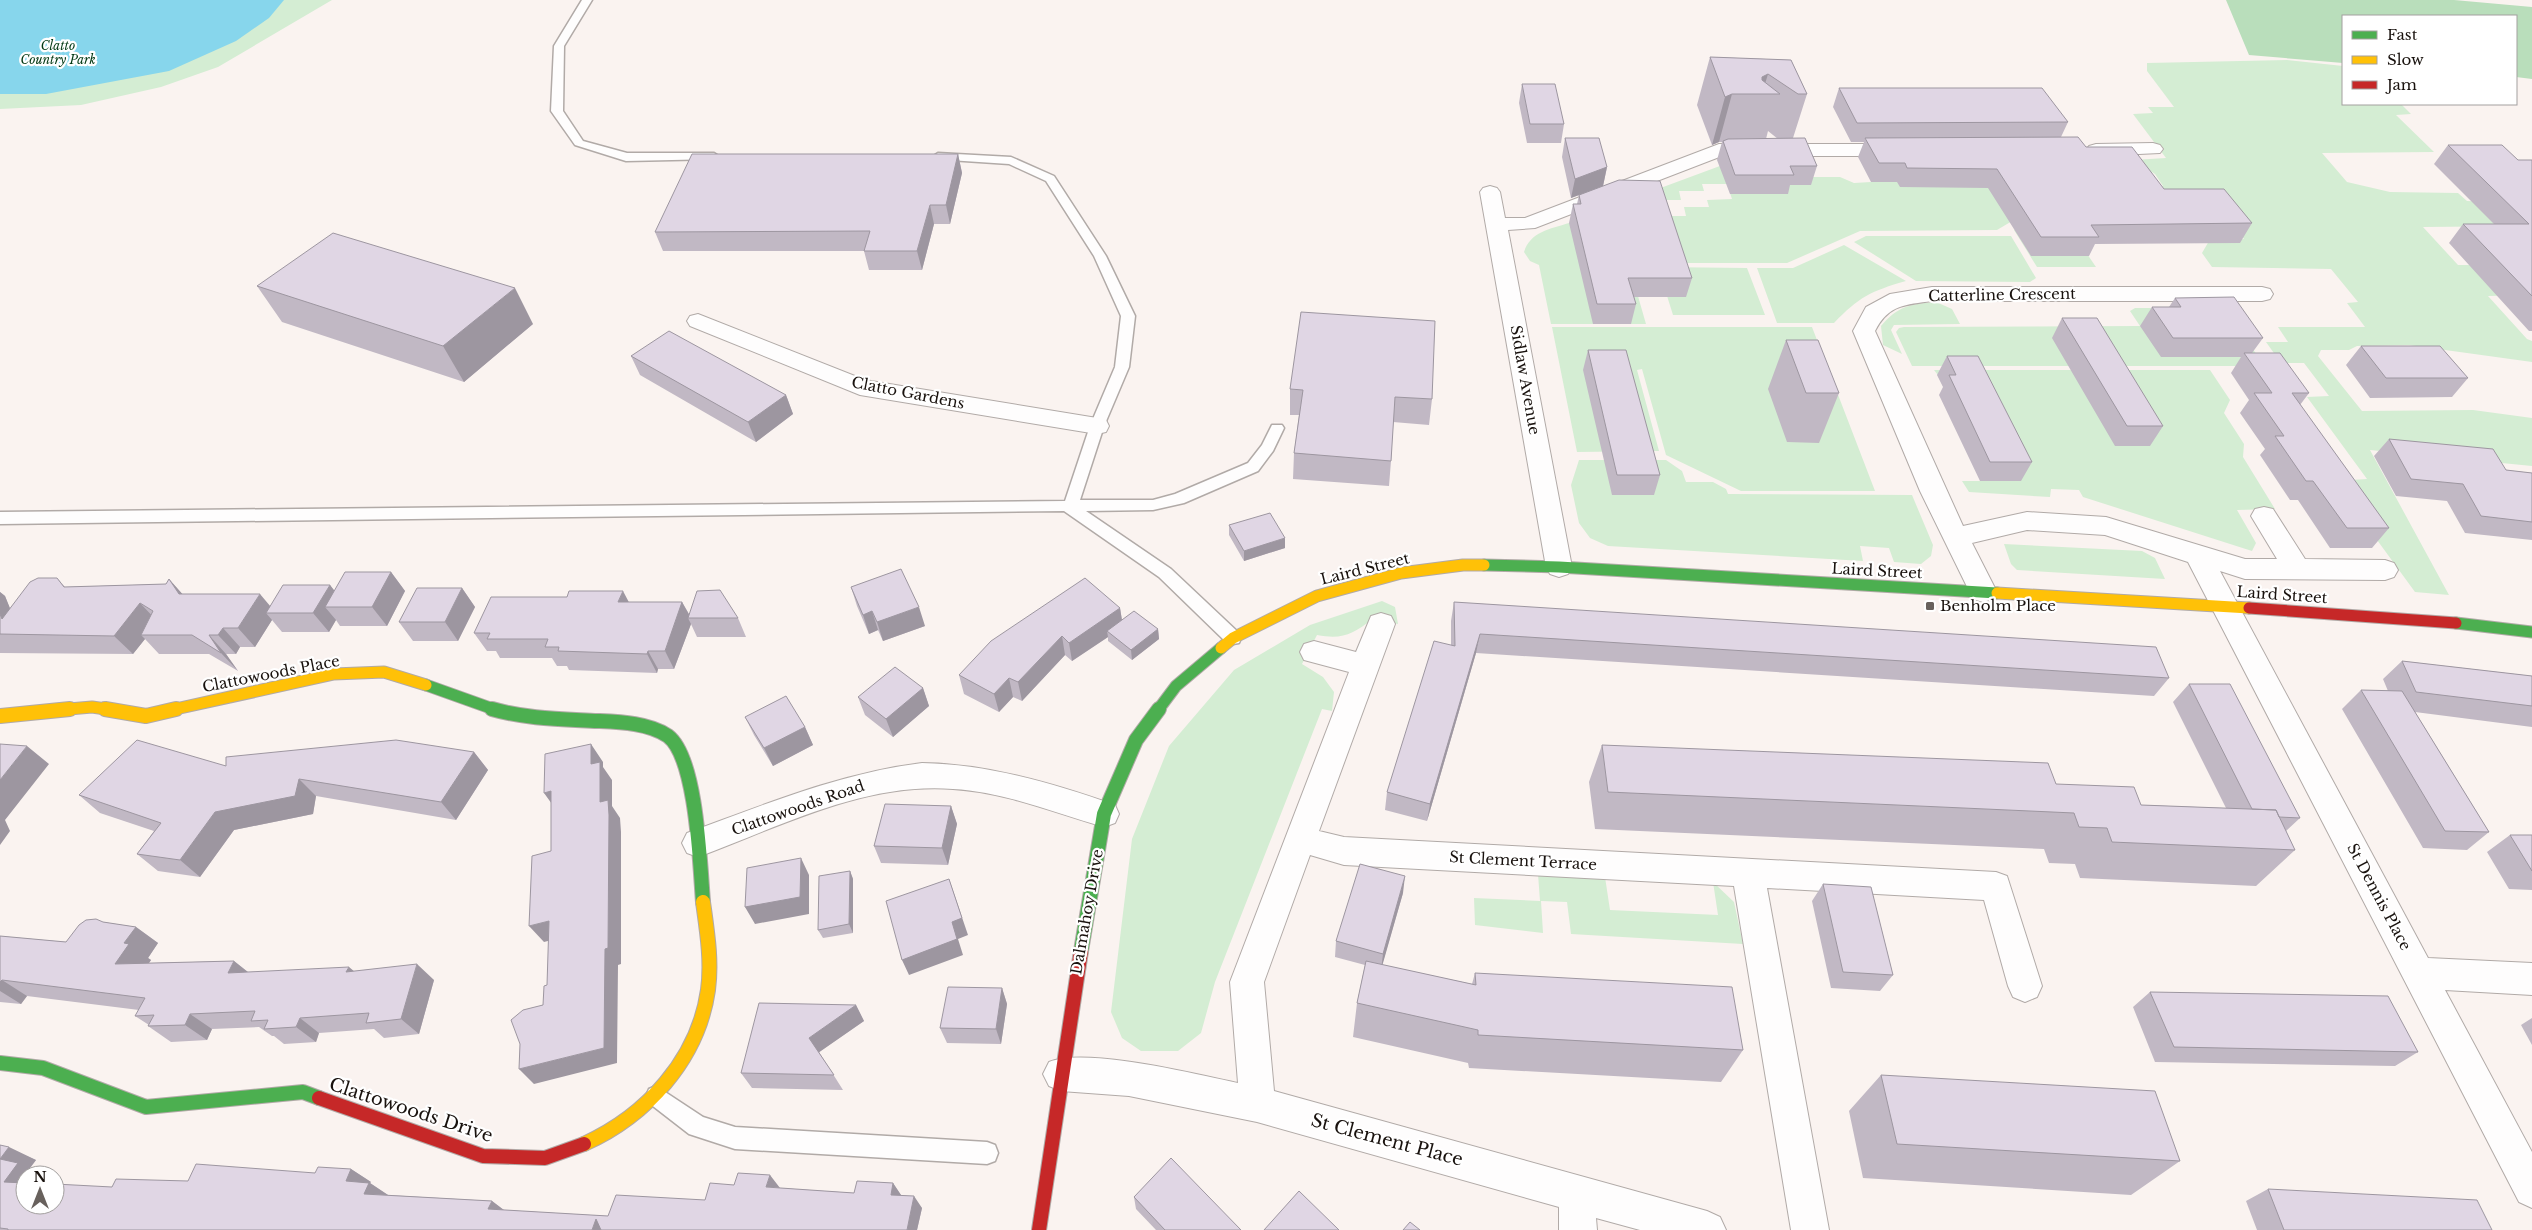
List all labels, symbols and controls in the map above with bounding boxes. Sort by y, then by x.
legend [2342,15,2517,105]
text: Fast [2387,25,2418,44]
park label: Clatto Country Park [20,38,96,67]
text: Slow [2387,50,2424,69]
text: Jam [2385,75,2417,94]
street label: Catterline Crescent [1928,284,2076,305]
street label: Sidlaw Avenue [1506,324,1544,436]
street label: Clatto Gardens [850,372,966,413]
street label: Laird Street [1318,548,1412,589]
street label: Laird Street [1831,559,1923,582]
street label: Laird Street [2236,582,2328,607]
place label: Benholm Place [1940,596,2056,615]
marker: Benholm Place [1924,600,1936,612]
street label: Clattowoods Place [201,651,341,696]
street label: Clattowoods Road [729,776,867,839]
street label: St Dennis Place [2343,840,2416,954]
street label: St Clement Terrace [1449,847,1597,874]
street label: Dalmahoy Drive [1066,848,1107,976]
street label: Clattowoods Drive [326,1073,496,1147]
street label: St Clement Place [1309,1109,1465,1171]
north arrow [15,1165,65,1215]
text: N [33,1168,47,1186]

